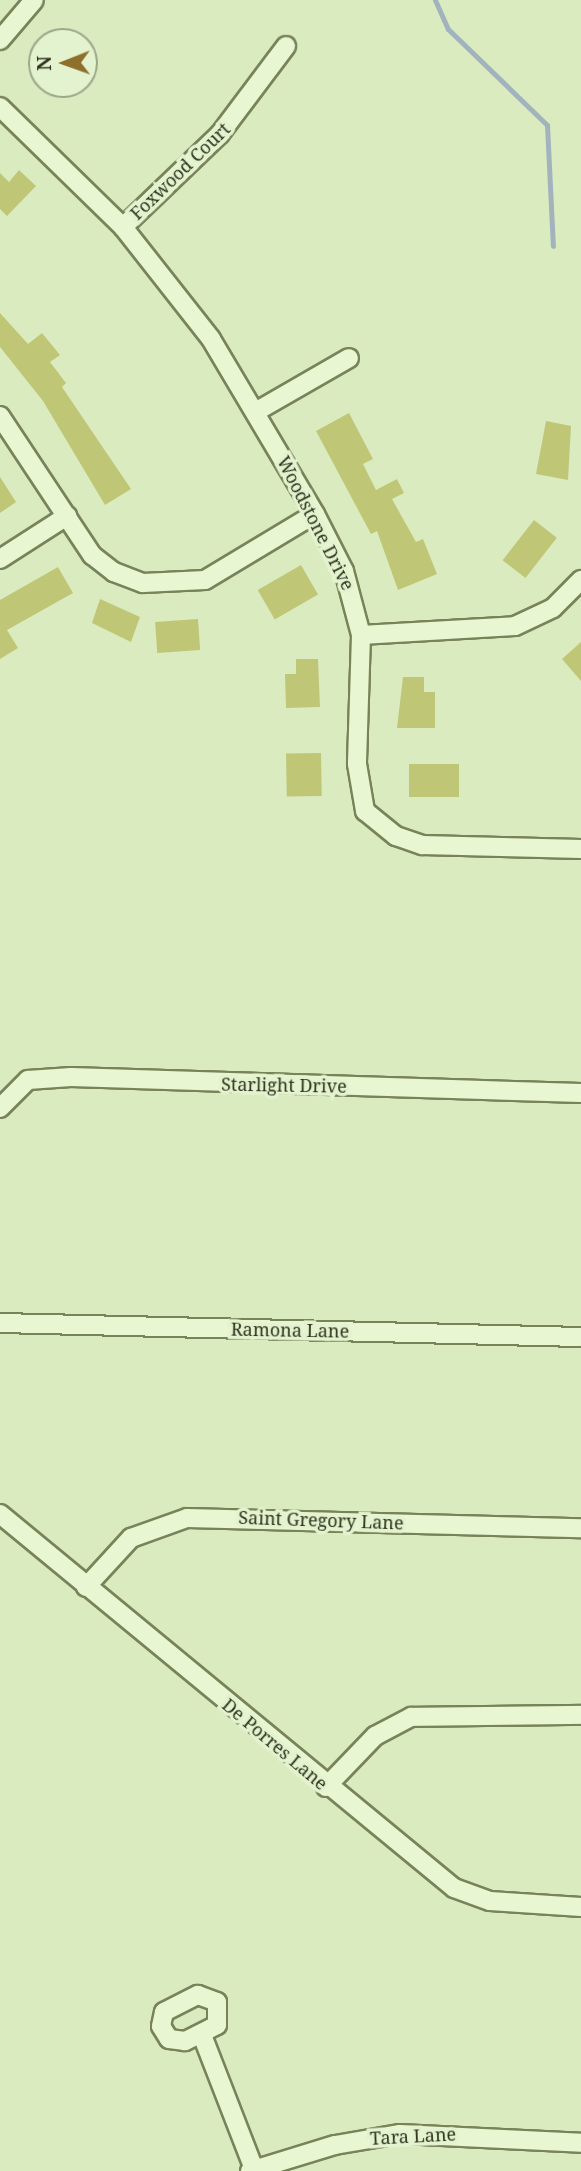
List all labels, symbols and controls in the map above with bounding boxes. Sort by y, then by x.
north arrow [28,28,98,98]
text: N [31,56,57,71]
street label: Foxwood Court [126,118,234,224]
street label: Woodstone Drive [273,452,359,594]
street label: Starlight Drive [221,1073,347,1097]
street label: Ramona Lane [231,1318,349,1342]
street label: Saint Gregory Lane [238,1506,404,1534]
street label: De Porres Lane [218,1694,332,1794]
street label: Tara Lane [369,2123,457,2149]

